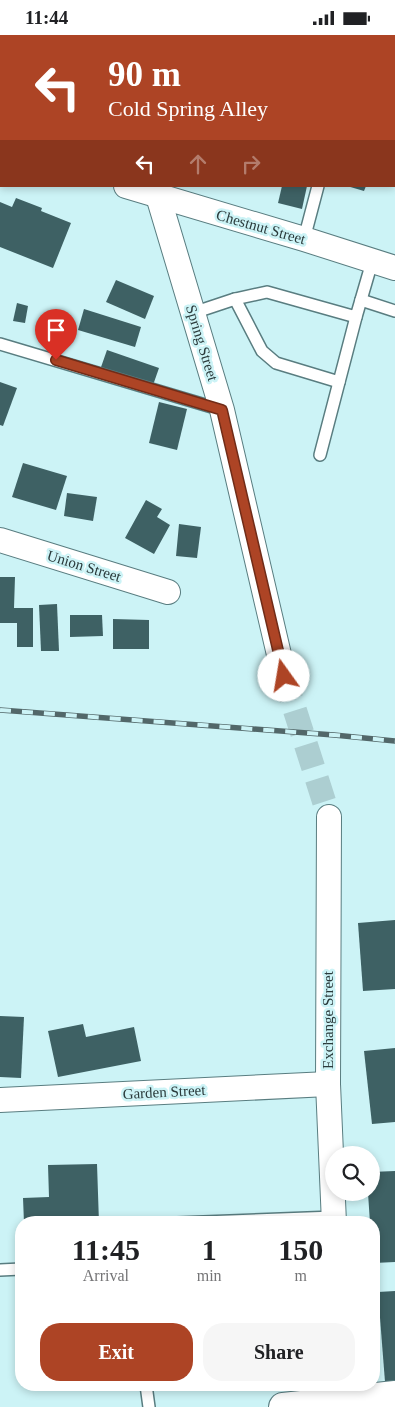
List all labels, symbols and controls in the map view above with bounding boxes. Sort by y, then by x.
text: 11:44 [25,7,68,28]
icon: left [25,55,90,120]
text: 90 m [108,55,181,94]
text: Cold Spring Alley [108,96,268,121]
icon: left [131,150,159,178]
icon: ahead [184,150,212,178]
icon: right [237,150,265,178]
street label: Chestnut Street [215,207,308,248]
street label: Spring Street [183,303,221,384]
pin [35,309,77,360]
icon: arrive [42,316,70,344]
street label: Union Street [45,547,124,585]
position arrow [257,649,309,701]
street label: Exchange Street [320,970,336,1069]
street label: Garden Street [122,1082,207,1102]
map controls [325,1146,380,1201]
button: search [325,1146,380,1201]
text: 11:45 [72,1233,140,1266]
text: 1 [202,1233,217,1266]
text: 150 [278,1233,323,1266]
text: Arrival [83,1267,129,1284]
text: min [197,1267,222,1284]
text: m [295,1267,307,1284]
button: Exit [40,1323,193,1381]
button: Share [203,1323,355,1381]

